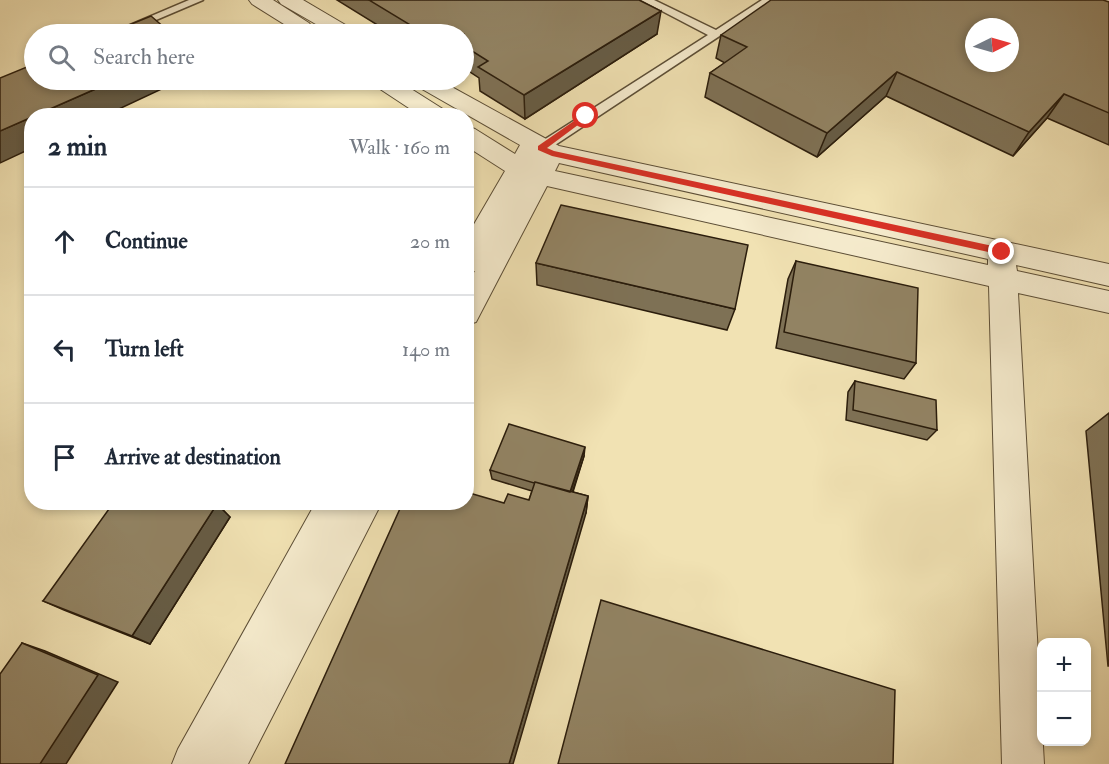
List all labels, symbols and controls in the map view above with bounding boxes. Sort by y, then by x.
north arrow [965,18,1019,72]
search box [24,24,474,90]
icon: search [45,41,78,74]
text: Search here [93,43,195,71]
route start [572,102,598,128]
text: 2 min [48,131,107,163]
text: Walk · 160 m [349,135,450,160]
icon: ahead [48,225,81,258]
text: Continue [105,227,188,255]
text: 20 m [410,229,450,254]
route end [988,238,1014,264]
icon: left [48,333,81,366]
text: Turn left [105,335,184,363]
text: 140 m [402,337,450,362]
icon: arrive [48,441,81,474]
text: Arrive at destination [105,443,281,471]
map controls [1037,638,1091,746]
button: + [1037,638,1091,692]
button: − [1037,692,1091,746]

